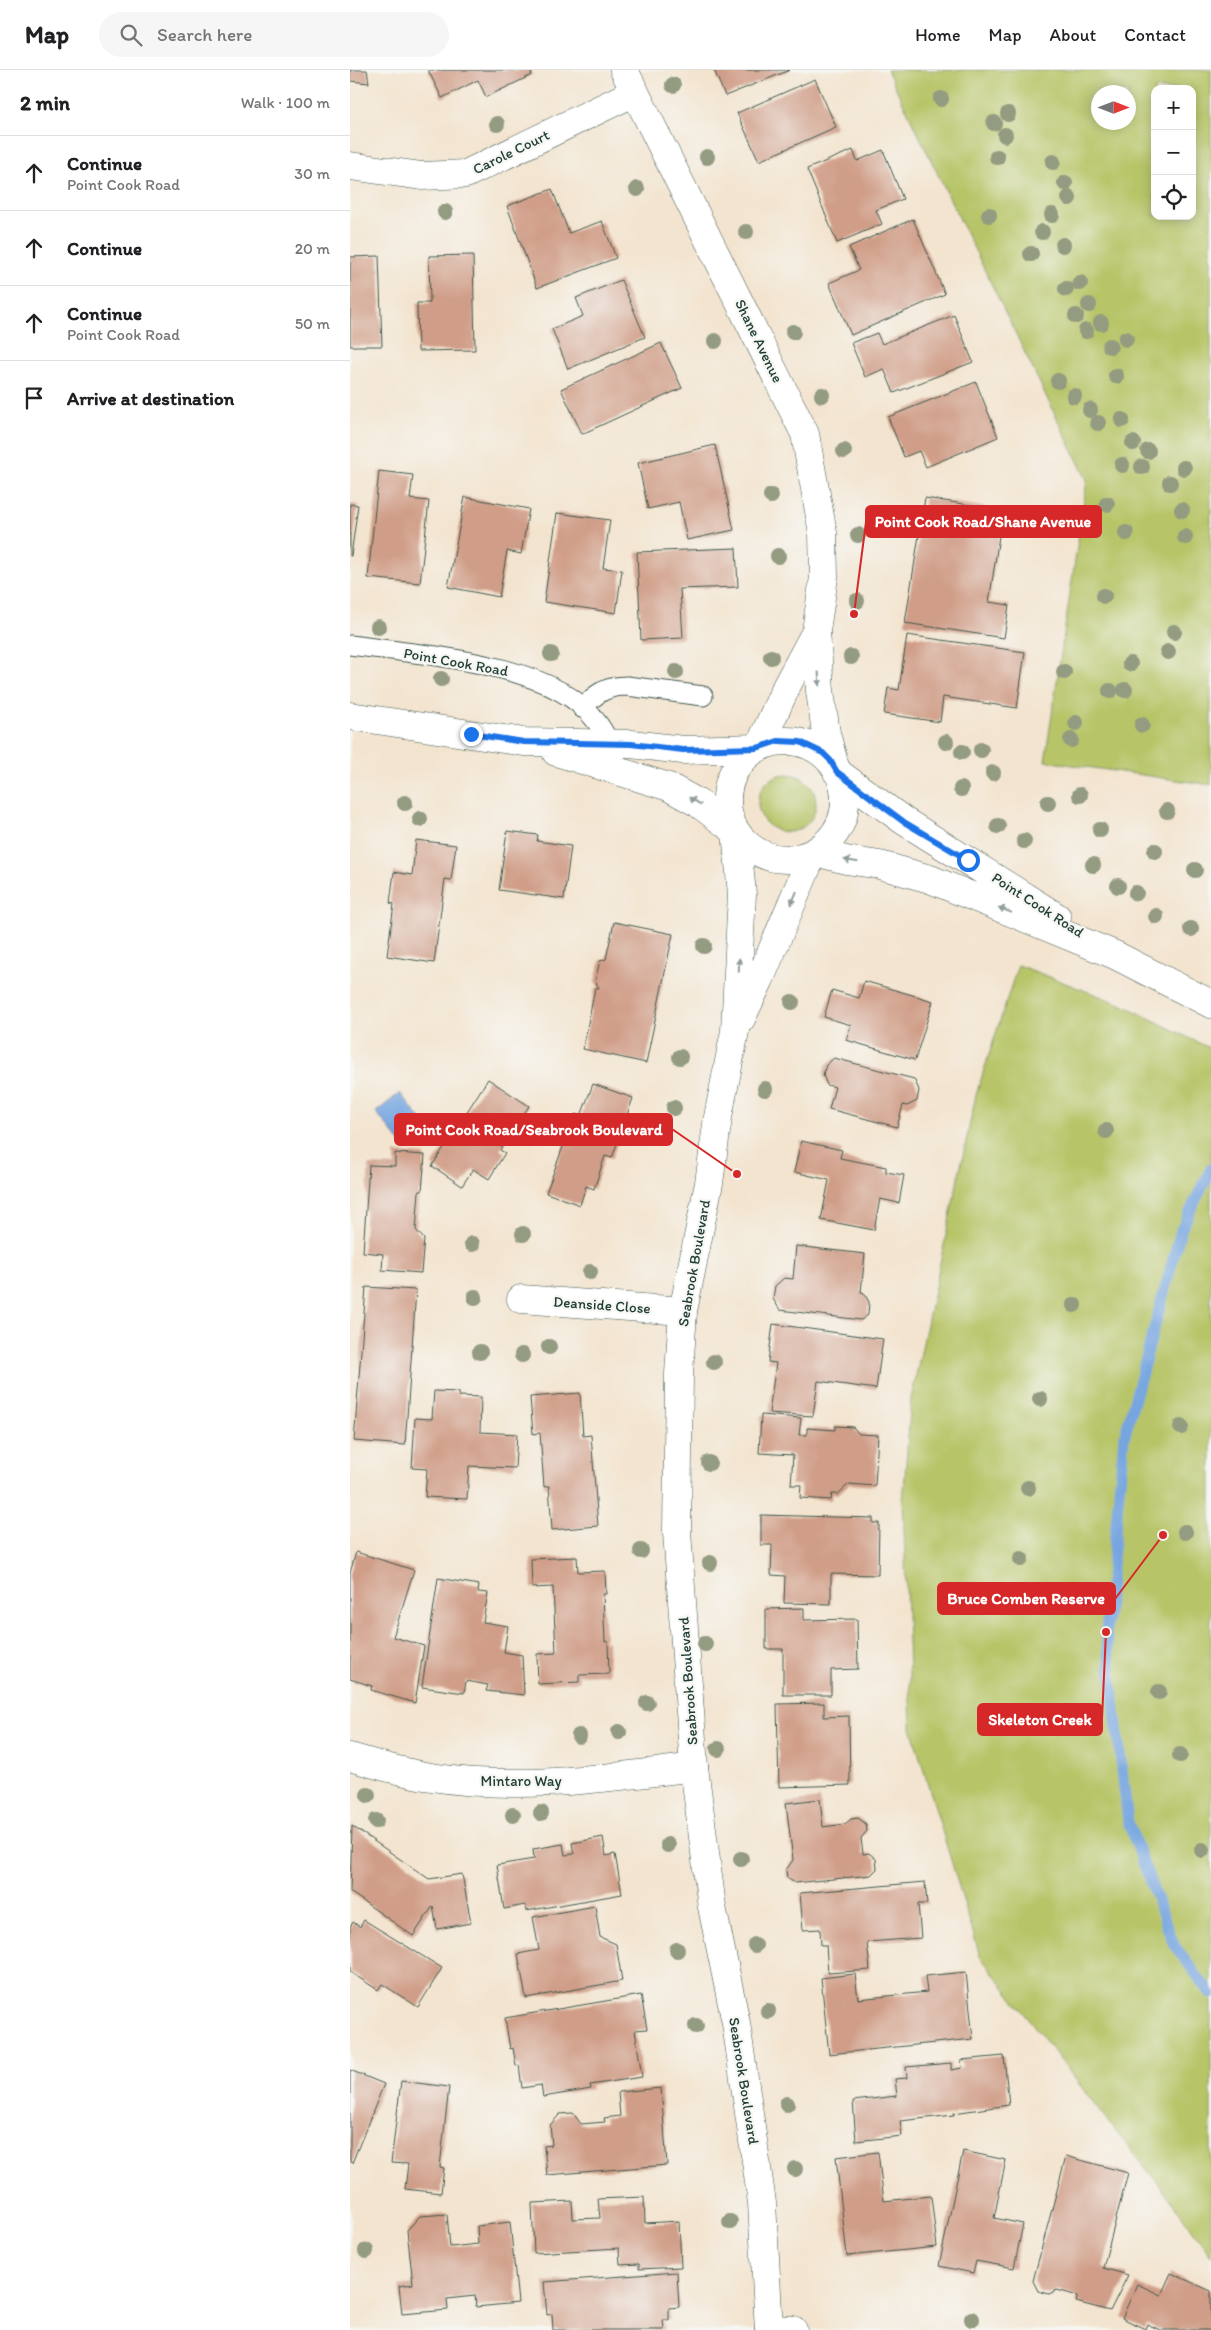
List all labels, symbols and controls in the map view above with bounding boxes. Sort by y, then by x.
search box [99,12,449,57]
text: Map [25,20,69,49]
icon: search [117,21,145,49]
text: Search here [157,23,252,46]
text: Home [915,24,961,46]
text: Map [989,24,1022,46]
text: About [1050,24,1096,46]
text: Contact [1124,24,1186,46]
north arrow [1091,85,1136,130]
map controls [1151,85,1196,220]
button: + [1151,85,1196,130]
text: 2 min [20,90,70,115]
text: Walk · 100 m [241,93,330,112]
street label: Carole Court [470,126,553,178]
button: − [1151,130,1196,175]
text: Continue [67,152,142,175]
icon: ahead [20,159,48,187]
text: 30 m [294,164,330,183]
text: Point Cook Road [67,175,180,194]
button: locate [1151,175,1196,220]
icon: ahead [20,234,48,262]
text: Continue [67,237,142,260]
text: 20 m [295,239,330,258]
street label: Shane Avenue [731,296,787,386]
text: Continue [67,302,142,325]
icon: ahead [20,309,48,337]
text: 50 m [295,314,330,333]
text: Point Cook Road [67,325,180,344]
icon: arrive [20,384,48,412]
text: Arrive at destination [67,387,234,410]
callout: Point Cook Road/Shane Avenue [866,506,1101,537]
text: Point Cook Road/Shane Avenue [875,512,1092,531]
street label: Point Cook Road [402,644,511,680]
one-way arrow [815,672,823,688]
route end [460,723,483,746]
one-way arrow [688,797,701,806]
route start [957,849,980,872]
one-way arrow [842,856,858,864]
street label: Point Cook Road [989,869,1088,942]
one-way arrow [789,891,797,905]
one-way arrow [998,905,1012,913]
one-way arrow [735,957,743,973]
callout: Point Cook Road/Seabrook Boulevard [395,1114,672,1145]
text: Point Cook Road/Seabrook Boulevard [406,1120,663,1139]
street label: Seabrook Boulevard [674,1197,714,1328]
street label: Deanside Close [553,1293,651,1317]
callout: Bruce Comben Reserve [938,1583,1115,1614]
text: Bruce Comben Reserve [947,1589,1105,1608]
street label: Seabrook Boulevard [674,1616,701,1746]
callout: Skeleton Creek [978,1704,1102,1735]
text: Skeleton Creek [988,1710,1092,1729]
street label: Mintaro Way [480,1772,562,1790]
street label: Seabrook Boulevard [725,2016,763,2147]

